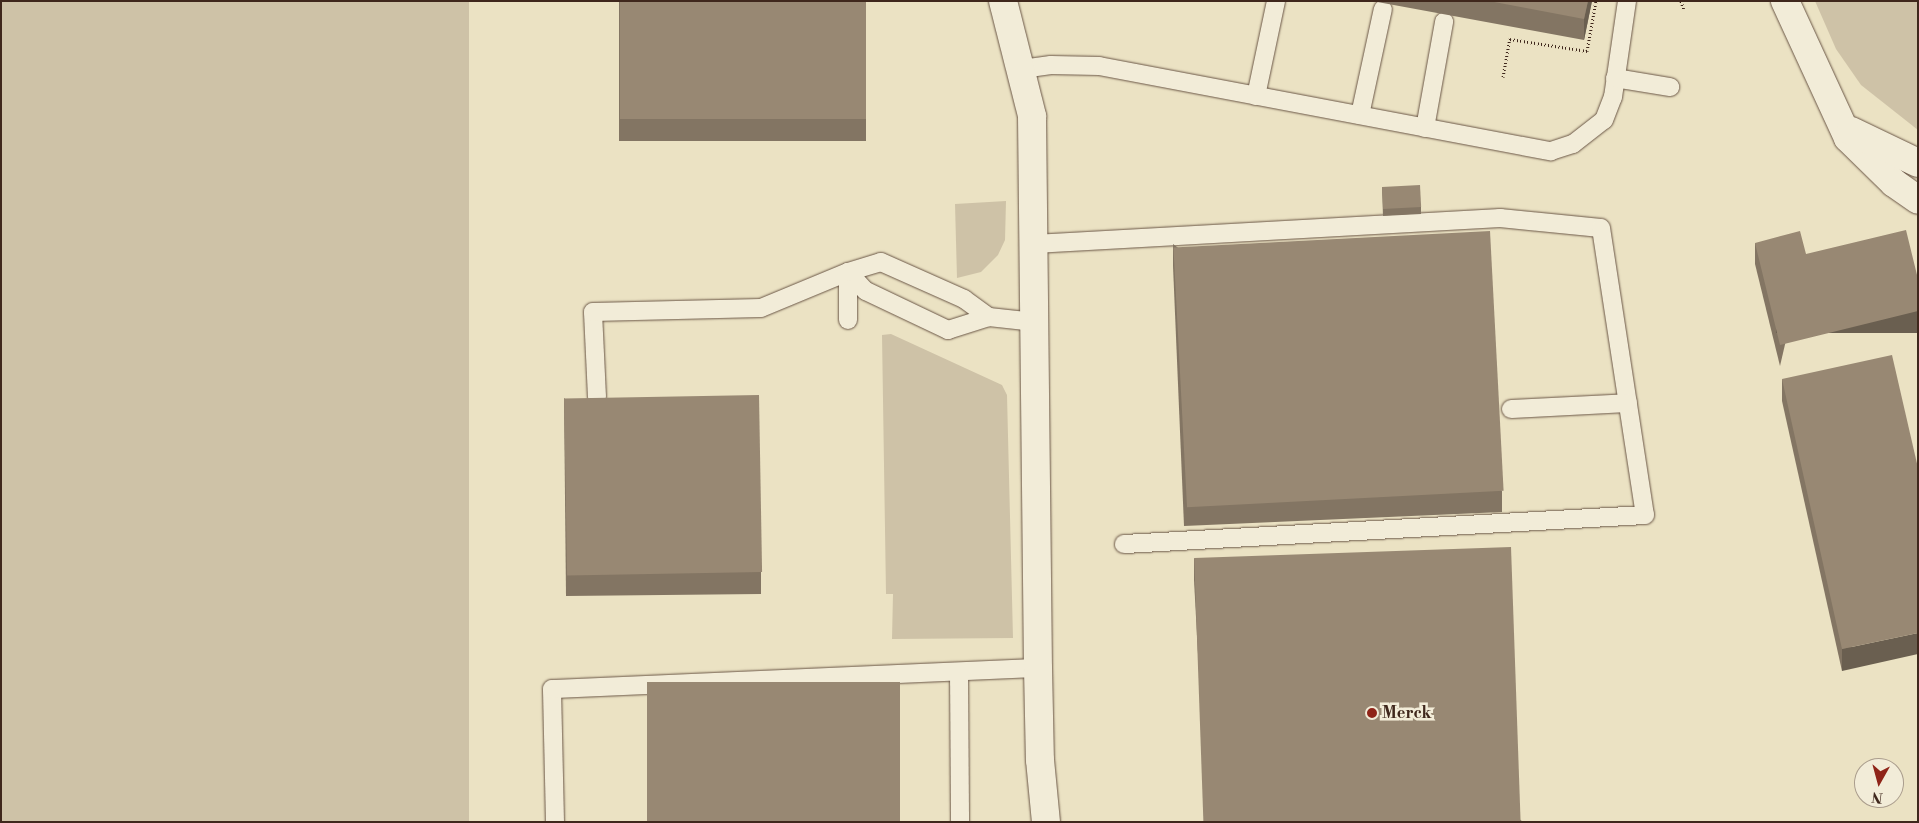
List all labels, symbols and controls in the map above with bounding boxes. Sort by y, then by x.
place label: Merck [1382,703,1431,723]
marker: Merck [1366,707,1378,719]
north arrow [1854,758,1904,808]
text: N [1871,787,1884,807]

